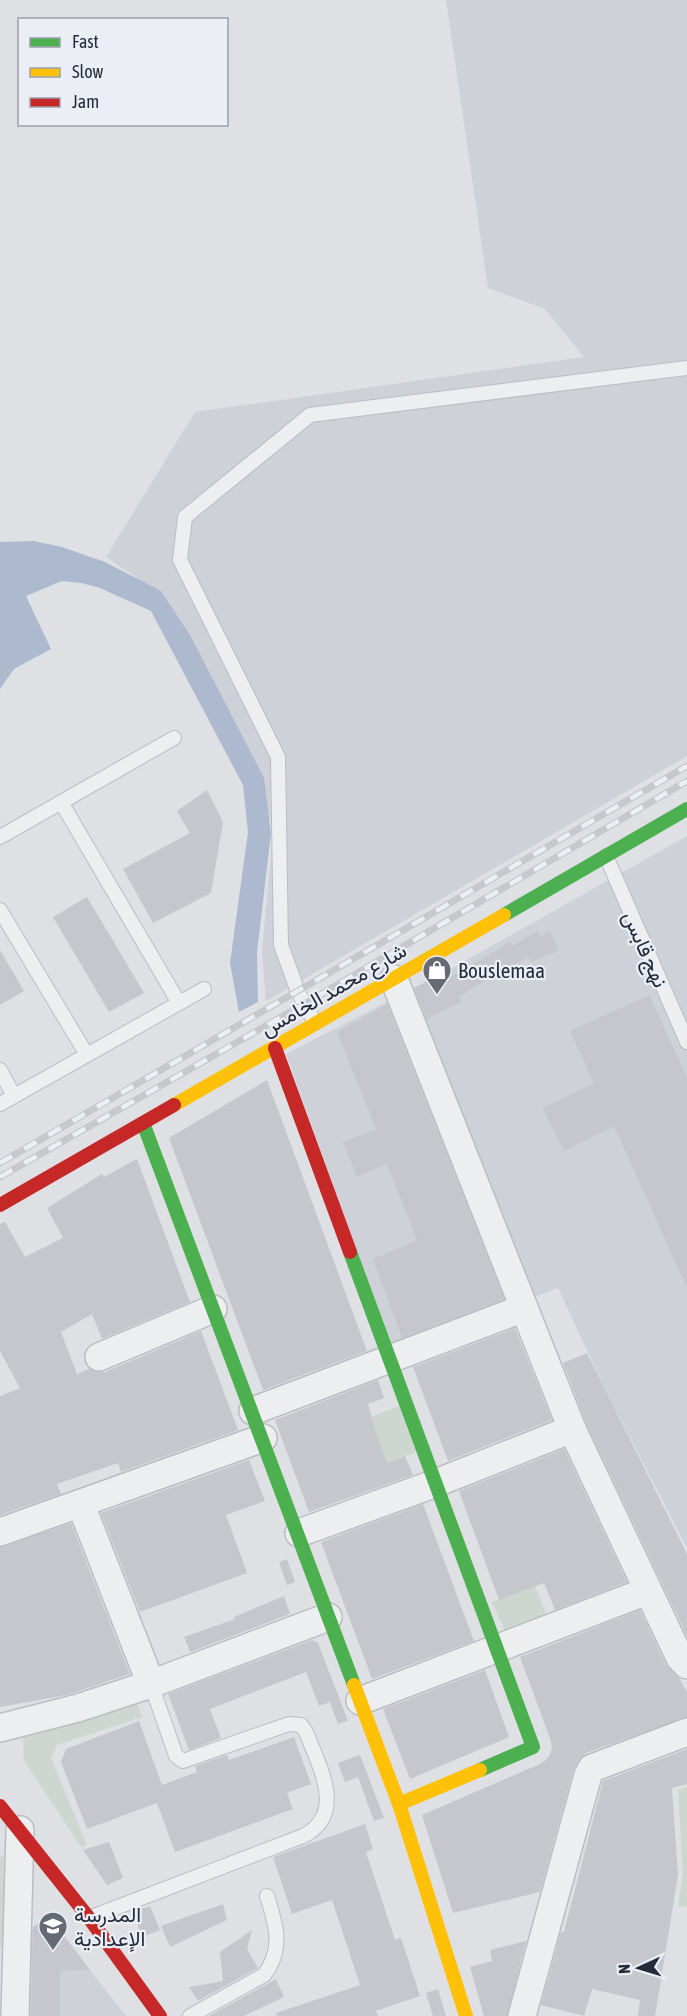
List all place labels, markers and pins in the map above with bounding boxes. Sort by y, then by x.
shop icon: Bouslemaa [421,954,453,996]
place label: Bouslemaa [458,958,545,982]
place label: المدرسة الإعدادية [74,1902,145,1953]
school or university icon: المدرسة الإعدادية [37,1910,69,1952]

